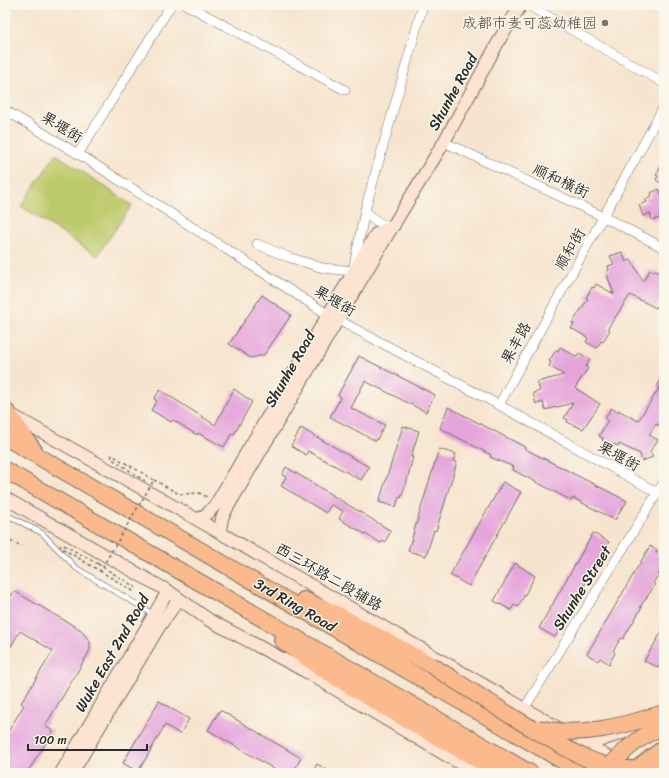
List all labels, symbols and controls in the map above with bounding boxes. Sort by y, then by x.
place label: 成都市麦可蕊幼稚园 [462,10,597,36]
marker: 成都市麦可蕊幼稚园 [600,18,610,28]
street label: Shunhe Road [421,48,485,135]
street label: 果堰街 [36,104,88,150]
street label: 顺和横街 [528,157,594,205]
street label: 顺和街 [547,223,593,275]
street label: 果堰街 [309,278,361,324]
street label: 果丰路 [494,317,538,369]
street label: Shunhe Road [258,325,323,412]
street label: 果堰街 [593,434,645,478]
street label: 西三环路二段辅路 [271,536,387,618]
street label: Shunhe Street [546,540,619,636]
street label: 3rd Ring Road [249,571,342,640]
street label: Wuke East 2nd Road [68,588,157,717]
scale bar [28,726,147,752]
text: 100 m [34,729,67,751]

